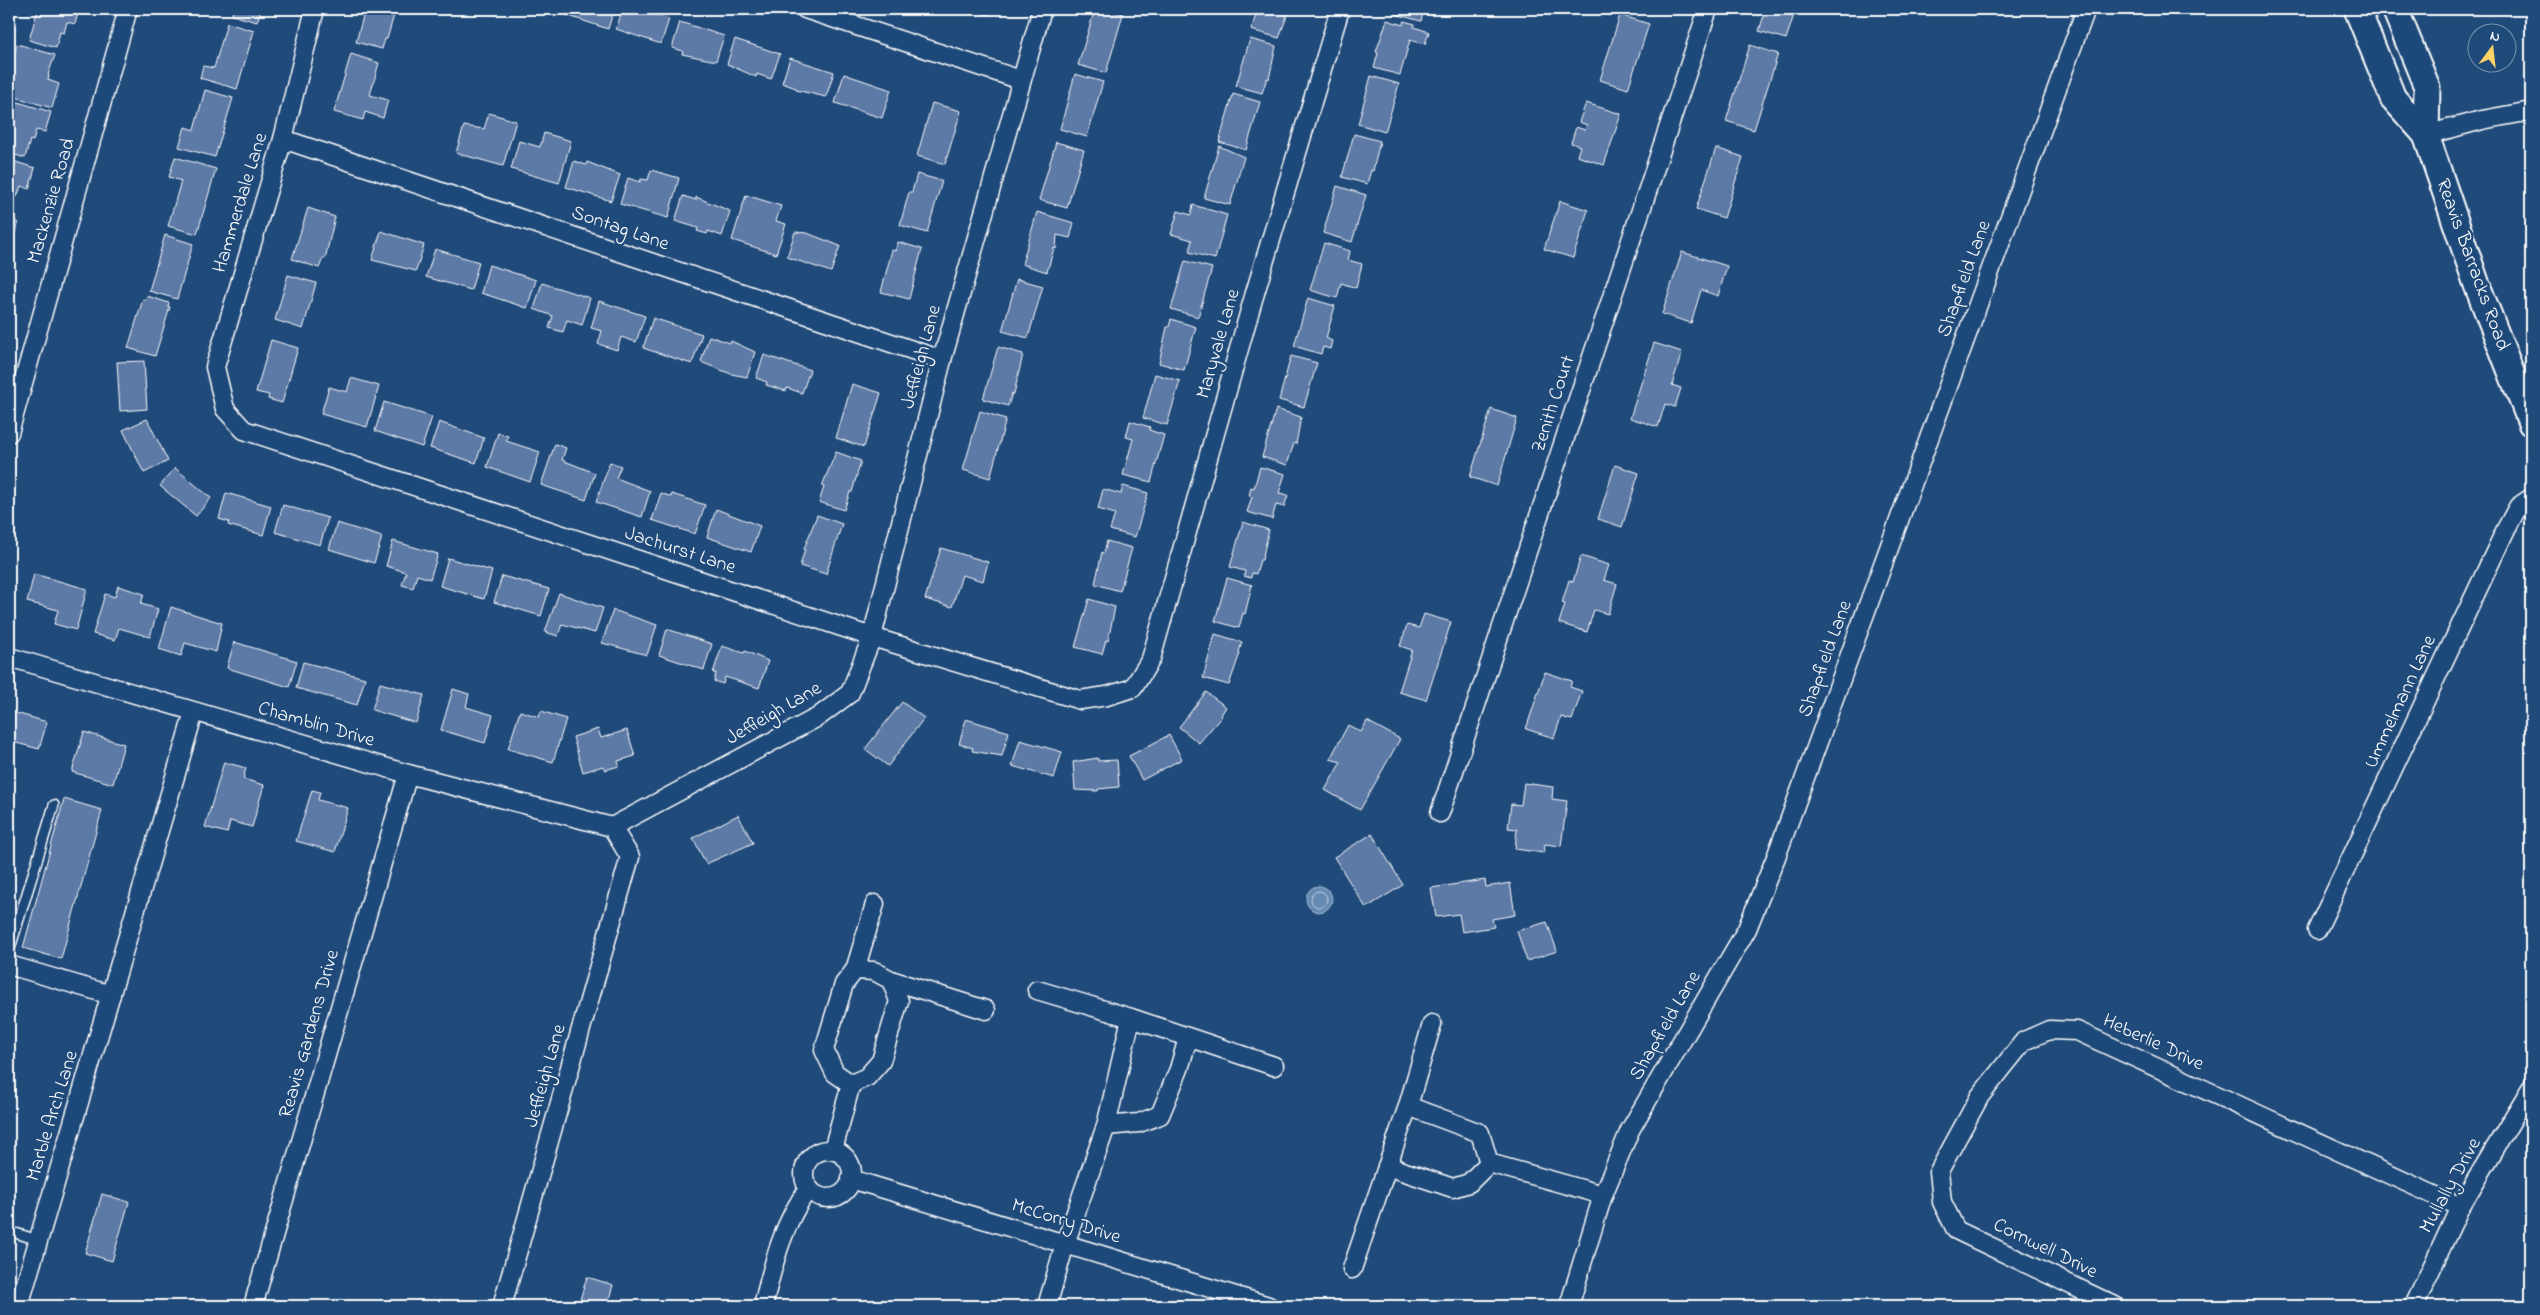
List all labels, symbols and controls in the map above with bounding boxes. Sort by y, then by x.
north arrow [2468,22,2518,72]
text: N [2488,26,2502,48]
street label: Hammerdale Lane [206,129,276,277]
street label: Mackenzie Road [20,135,84,267]
street label: Reavis Barracks Road [2427,175,2517,355]
street label: Sontag Lane [567,199,673,260]
street label: Shapfield Lane [1930,216,2000,342]
street label: Maryvale Lane [1189,286,1249,402]
street label: Jeffleigh Lane [894,302,951,412]
street label: Zenith Court [1525,351,1583,456]
street label: Jachurst Lane [621,519,739,583]
street label: Shapfield Lane [1791,596,1861,722]
street label: Ummelmann Lane [2357,631,2445,773]
street label: Jeffleigh Lane [721,675,828,754]
street label: Chamblin Drive [254,694,378,756]
street label: Reavis Gardens Drive [272,946,348,1122]
street label: Shapfield Lane [1623,966,1709,1086]
street label: Heberlie Drive [2097,1007,2209,1079]
street label: Jeffleigh Lane [517,1021,576,1131]
street label: Marble Arch Lane [19,1047,87,1185]
street label: Mullally Drive [2413,1133,2489,1239]
street label: McCorry Drive [1008,1192,1124,1252]
street label: Cornwell Drive [1988,1211,2102,1287]

